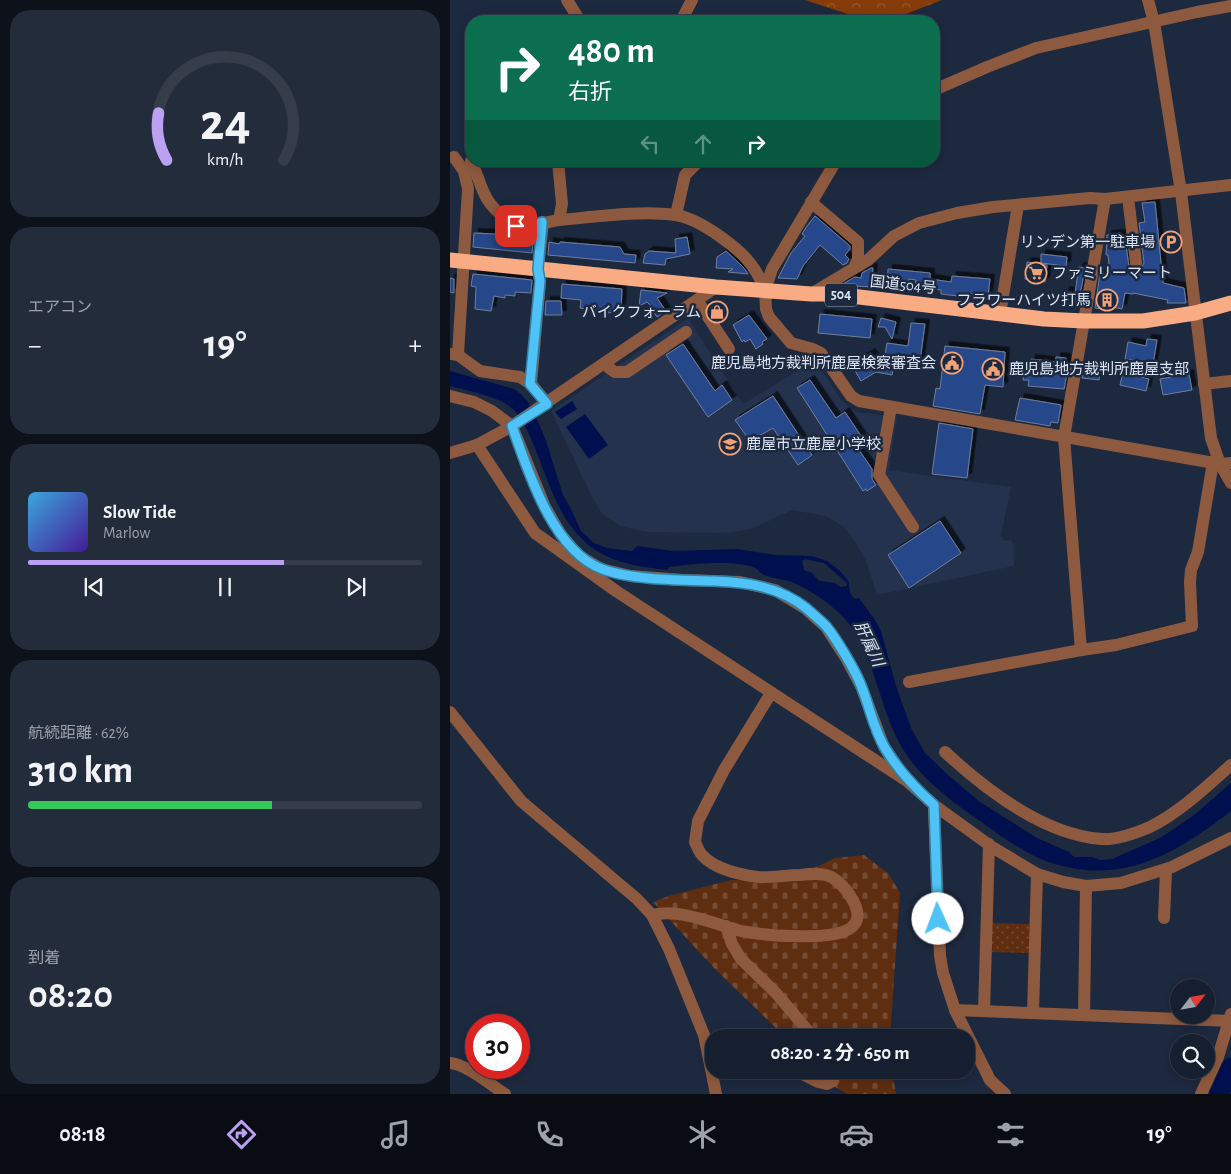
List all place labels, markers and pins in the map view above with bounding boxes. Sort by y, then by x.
pin [495,205,537,247]
parking icon: リンデン第一駐車場 [1159,230,1183,254]
place label: リンデン第一駐車場 [1020,234,1155,250]
supermarket icon: ファミリーマート [1024,261,1048,285]
place label: ファミリーマート [1052,266,1172,281]
building icon: フラワーハイツ打馬 [1095,288,1119,312]
place label: フラワーハイツ打馬 [957,292,1091,308]
shop icon: バイクフォーラム [705,300,729,324]
place label: バイクフォーラム [582,304,701,320]
public building icon: 鹿児島地方裁判所鹿屋検察審査会 [940,351,964,375]
place label: 鹿児島地方裁判所鹿屋検察審査会 [711,355,936,371]
public building icon: 鹿児島地方裁判所鹿屋支部 [981,357,1005,381]
place label: 鹿児島地方裁判所鹿屋支部 [1009,361,1189,377]
school or university icon: 鹿屋市立鹿屋小学校 [718,432,742,456]
place label: 鹿屋市立鹿屋小学校 [746,436,881,452]

